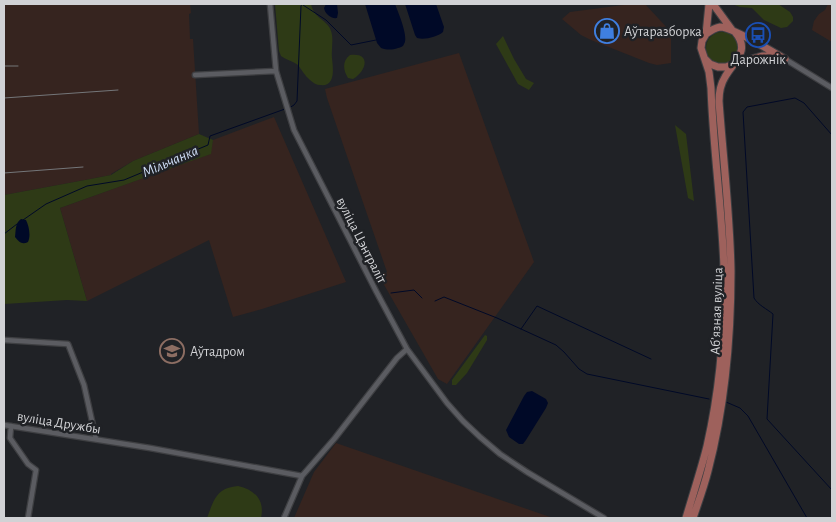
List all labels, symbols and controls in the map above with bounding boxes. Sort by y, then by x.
shop icon: Аўтаразборка [594,18,620,44]
bus stop icon: Дарожнік [745,22,771,48]
place label: Аўтаразборка [624,25,702,39]
place label: Дарожнік [730,53,786,67]
water label: Мільчанка [140,143,200,180]
street label: вуліца Цэнтраліт [333,195,389,286]
street label: Абʼязная вуліца [708,266,726,355]
school or university icon: Аўтадром [159,338,185,364]
place label: Аўтадром [190,345,245,359]
street label: вуліца Дружбы [16,409,102,437]

